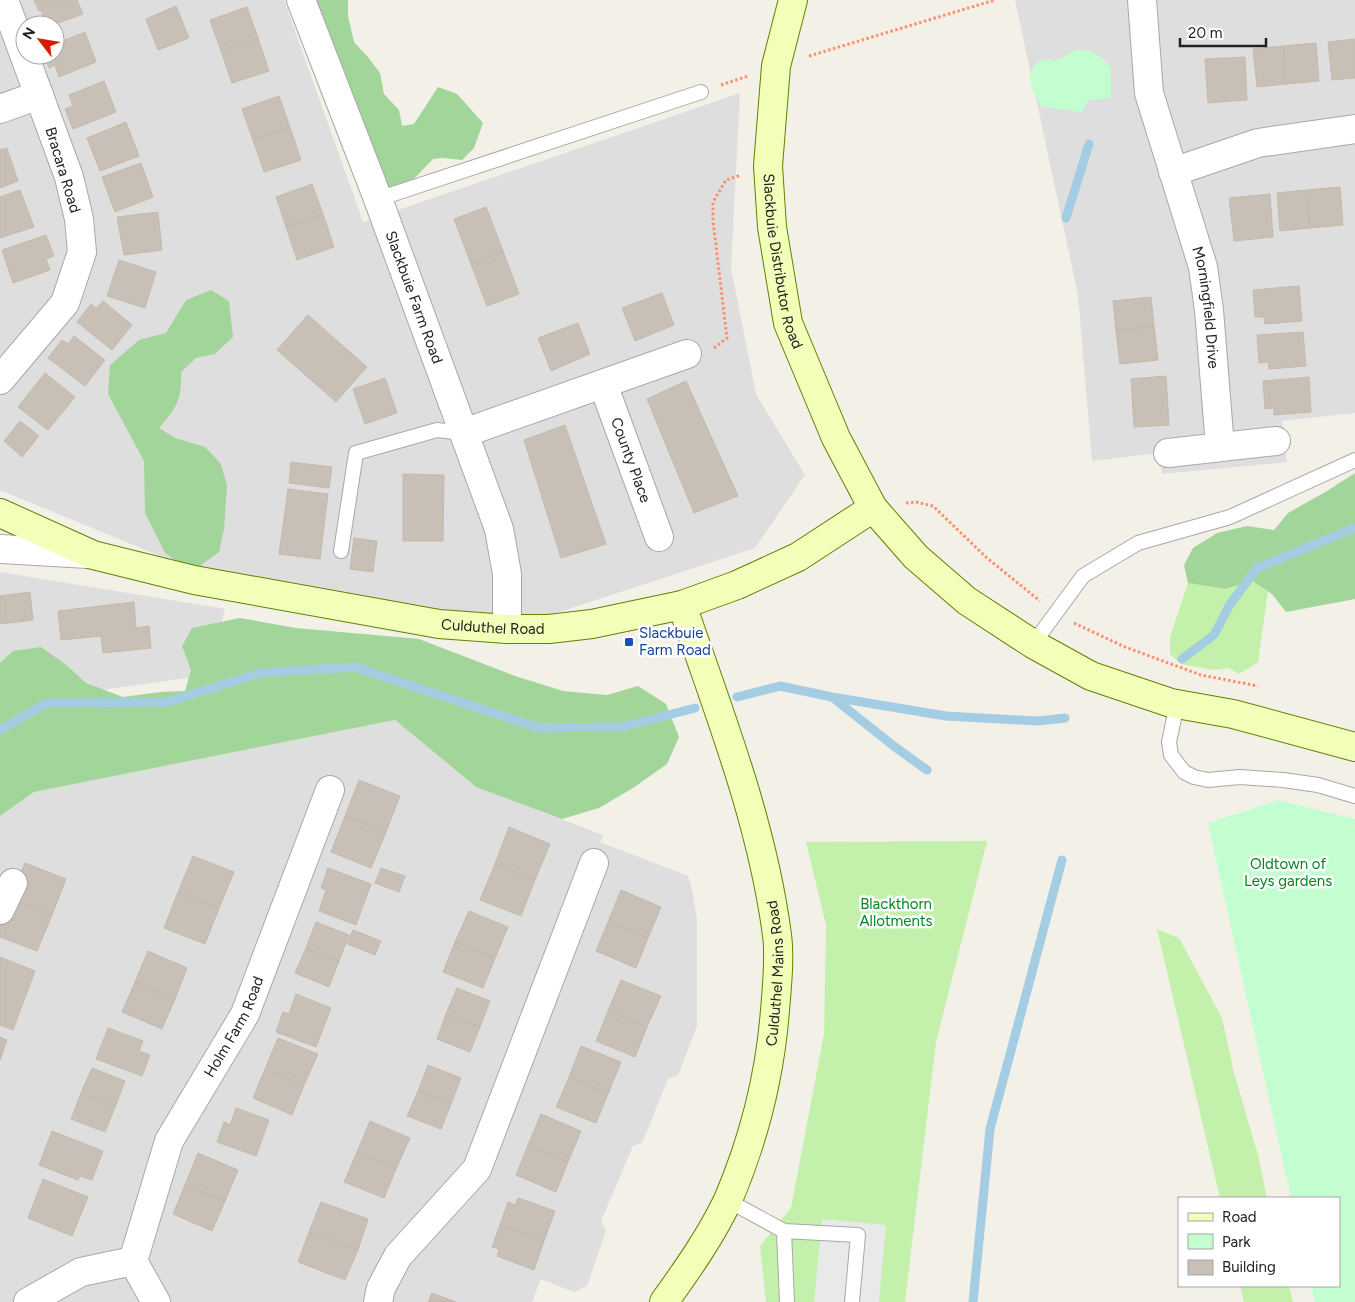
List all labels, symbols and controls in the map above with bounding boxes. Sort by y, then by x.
north arrow [15,15,65,65]
scale bar [1180,15,1266,47]
text: 20 m [1188,24,1222,42]
text: N [19,25,39,43]
street label: Bracara Road [41,125,85,215]
street label: Slackbuie Distributor Road [760,173,807,351]
street label: Slackbuie Farm Road [381,228,447,366]
street label: Morningfield Drive [1188,244,1223,369]
street label: County Place [607,415,655,505]
street label: Culduthel Road [441,615,545,638]
place label: Slackbuie Farm Road [639,624,711,659]
marker: Slackbuie Farm Road [623,636,635,648]
park label: Oldtown of Leys gardens [1244,855,1332,890]
park label: Blackthorn Allotments [859,895,933,930]
street label: Culduthel Mains Road [762,899,787,1047]
street label: Holm Farm Road [200,974,267,1080]
legend [1178,1197,1340,1287]
text: Road [1222,1208,1257,1226]
text: Park [1222,1233,1251,1251]
text: Building [1222,1258,1276,1276]

